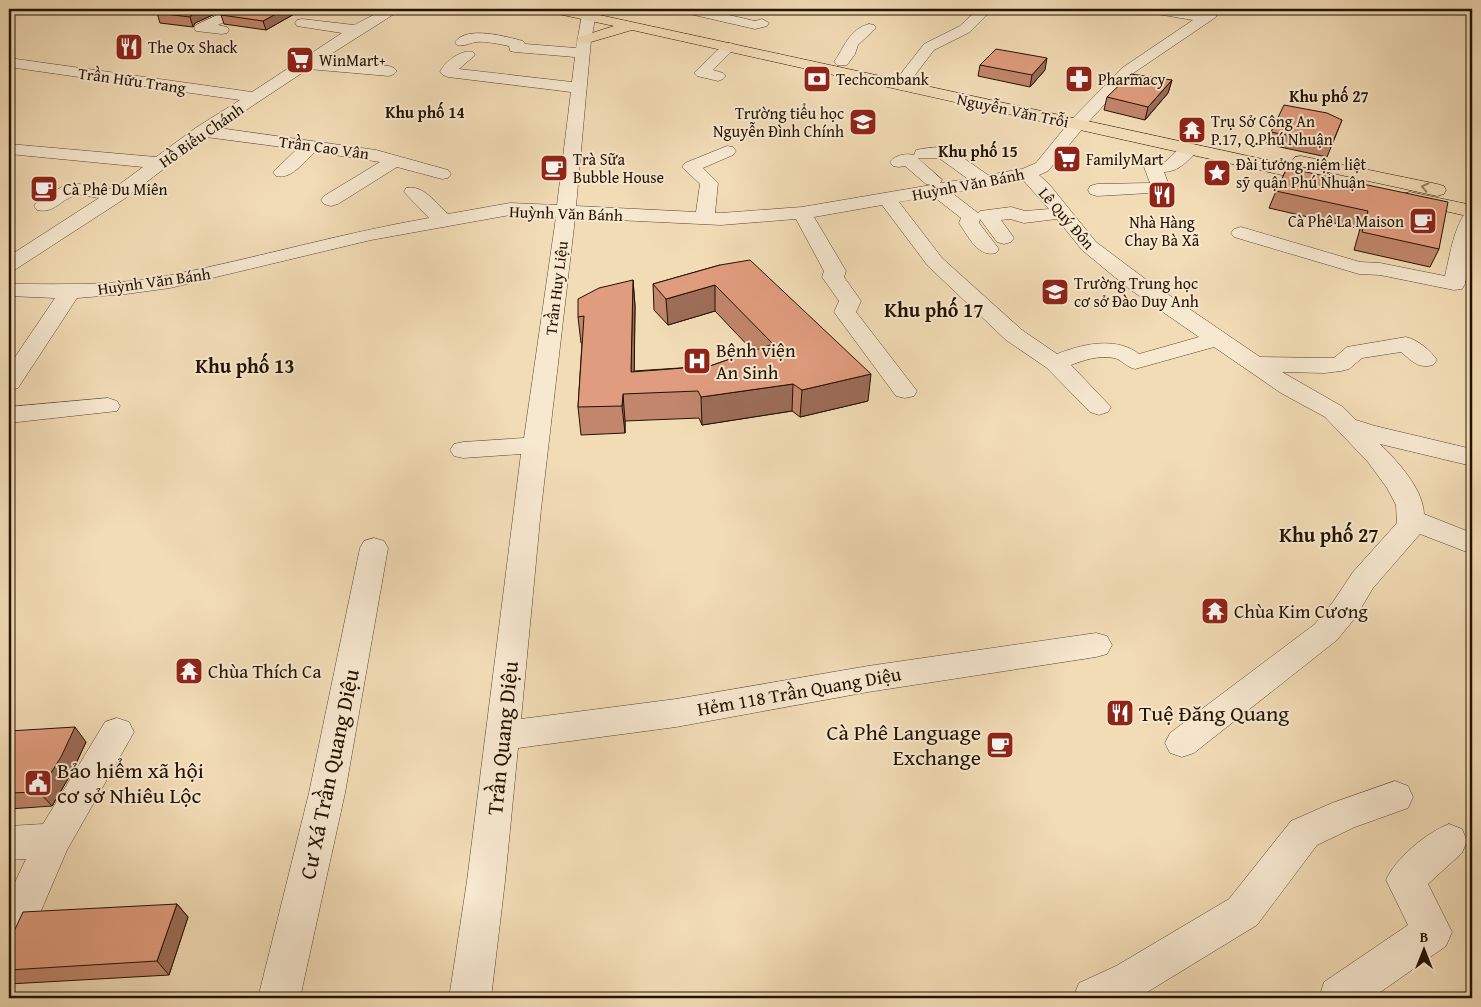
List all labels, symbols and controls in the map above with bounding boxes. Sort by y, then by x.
restaurant icon: The Ox Shack [114,32,144,62]
place label: The Ox Shack [148,35,239,59]
supermarket icon: WinMart+ [285,45,315,75]
place label: WinMart+ [319,48,386,72]
street label: Trần Hữu Trang [77,61,187,99]
bank icon: Techcombank [802,64,832,94]
pharmacy icon: Pharmacy [1064,64,1094,94]
place label: Techcombank [836,67,930,91]
place label: Pharmacy [1098,67,1165,91]
district label: Khu phố 27 [1289,84,1369,108]
street label: Nguyễn Văn Trỗi [955,86,1072,134]
street label: Hồ Biểu Chánh [154,97,248,173]
district label: Khu phố 14 [385,100,465,124]
place label: Trường tiểu học Nguyễn Đình Chính [713,101,844,143]
school or university icon: Trường tiểu học Nguyễn Đình Chính [848,107,878,137]
place label: Trụ Sở Công An P.17, Q.Phú Nhuận [1211,109,1333,151]
temple icon: Trụ Sở Công An P.17, Q.Phú Nhuận [1177,115,1207,145]
street label: Trần Cao Vân [277,129,371,165]
district label: Khu phố 15 [938,139,1018,163]
supermarket icon: FamilyMart [1052,144,1082,174]
place label: Trà Sữa Bubble House [573,147,664,189]
place label: FamilyMart [1086,147,1164,171]
place label: Đài tưởng niệm liệt sỹ quận Phú Nhuận [1236,152,1367,194]
cafe icon: Trà Sữa Bubble House [539,153,569,183]
place icon: Đài tưởng niệm liệt sỹ quận Phú Nhuận [1202,158,1232,188]
street label: Huỳnh Văn Bánh [910,161,1026,207]
cafe icon: Cà Phê Du Miên [29,174,59,204]
place label: Cà Phê Du Miên [63,177,167,201]
restaurant icon: Nhà Hàng Chay Bà Xã [1147,180,1177,210]
street label: Lê Quý Ðôn [1033,182,1101,254]
one-way arrow [1420,182,1429,193]
street label: Huỳnh Văn Bánh [509,199,623,227]
cafe icon: Cà Phê La Maison [1408,206,1438,236]
place label: Cà Phê La Maison [1288,209,1404,233]
place label: Nhà Hàng Chay Bà Xã [1125,210,1200,252]
street label: Trần Huy Liệu [538,239,574,337]
street label: Huỳnh Văn Bánh [96,261,212,301]
place label: Trường Trung học cơ sở Đào Duy Anh [1074,271,1199,313]
school or university icon: Trường Trung học cơ sở Đào Duy Anh [1040,277,1070,307]
district label: Khu phố 17 [884,295,984,324]
place label: Bệnh viện An Sinh [716,336,796,386]
hospital icon: Bệnh viện An Sinh [682,346,712,376]
district label: Khu phố 13 [195,351,295,380]
district label: Khu phố 27 [1279,520,1379,549]
temple icon: Chùa Kim Cương [1200,596,1230,626]
place label: Chùa Kim Cương [1234,597,1368,625]
temple icon: Chùa Thích Ca [174,656,204,686]
place label: Chùa Thích Ca [208,657,321,685]
street label: Trần Quang Diệu [478,659,526,817]
street label: Hẻm 118 Trần Quang Diệu [695,659,904,723]
street label: Cư Xá Trần Quang Diệu [291,666,367,882]
place label: Tuệ Đăng Quang [1139,697,1289,729]
restaurant icon: Tuệ Đăng Quang [1105,698,1135,728]
place label: Cà Phê Language Exchange [826,716,981,773]
cafe icon: Cà Phê Language Exchange [985,730,1015,760]
place label: Bảo hiểm xã hội cơ sở Nhiêu Lộc [57,754,204,811]
public building icon: Bảo hiểm xã hội cơ sở Nhiêu Lộc [23,768,53,798]
north arrow [1398,924,1448,974]
text: B [1420,927,1428,947]

